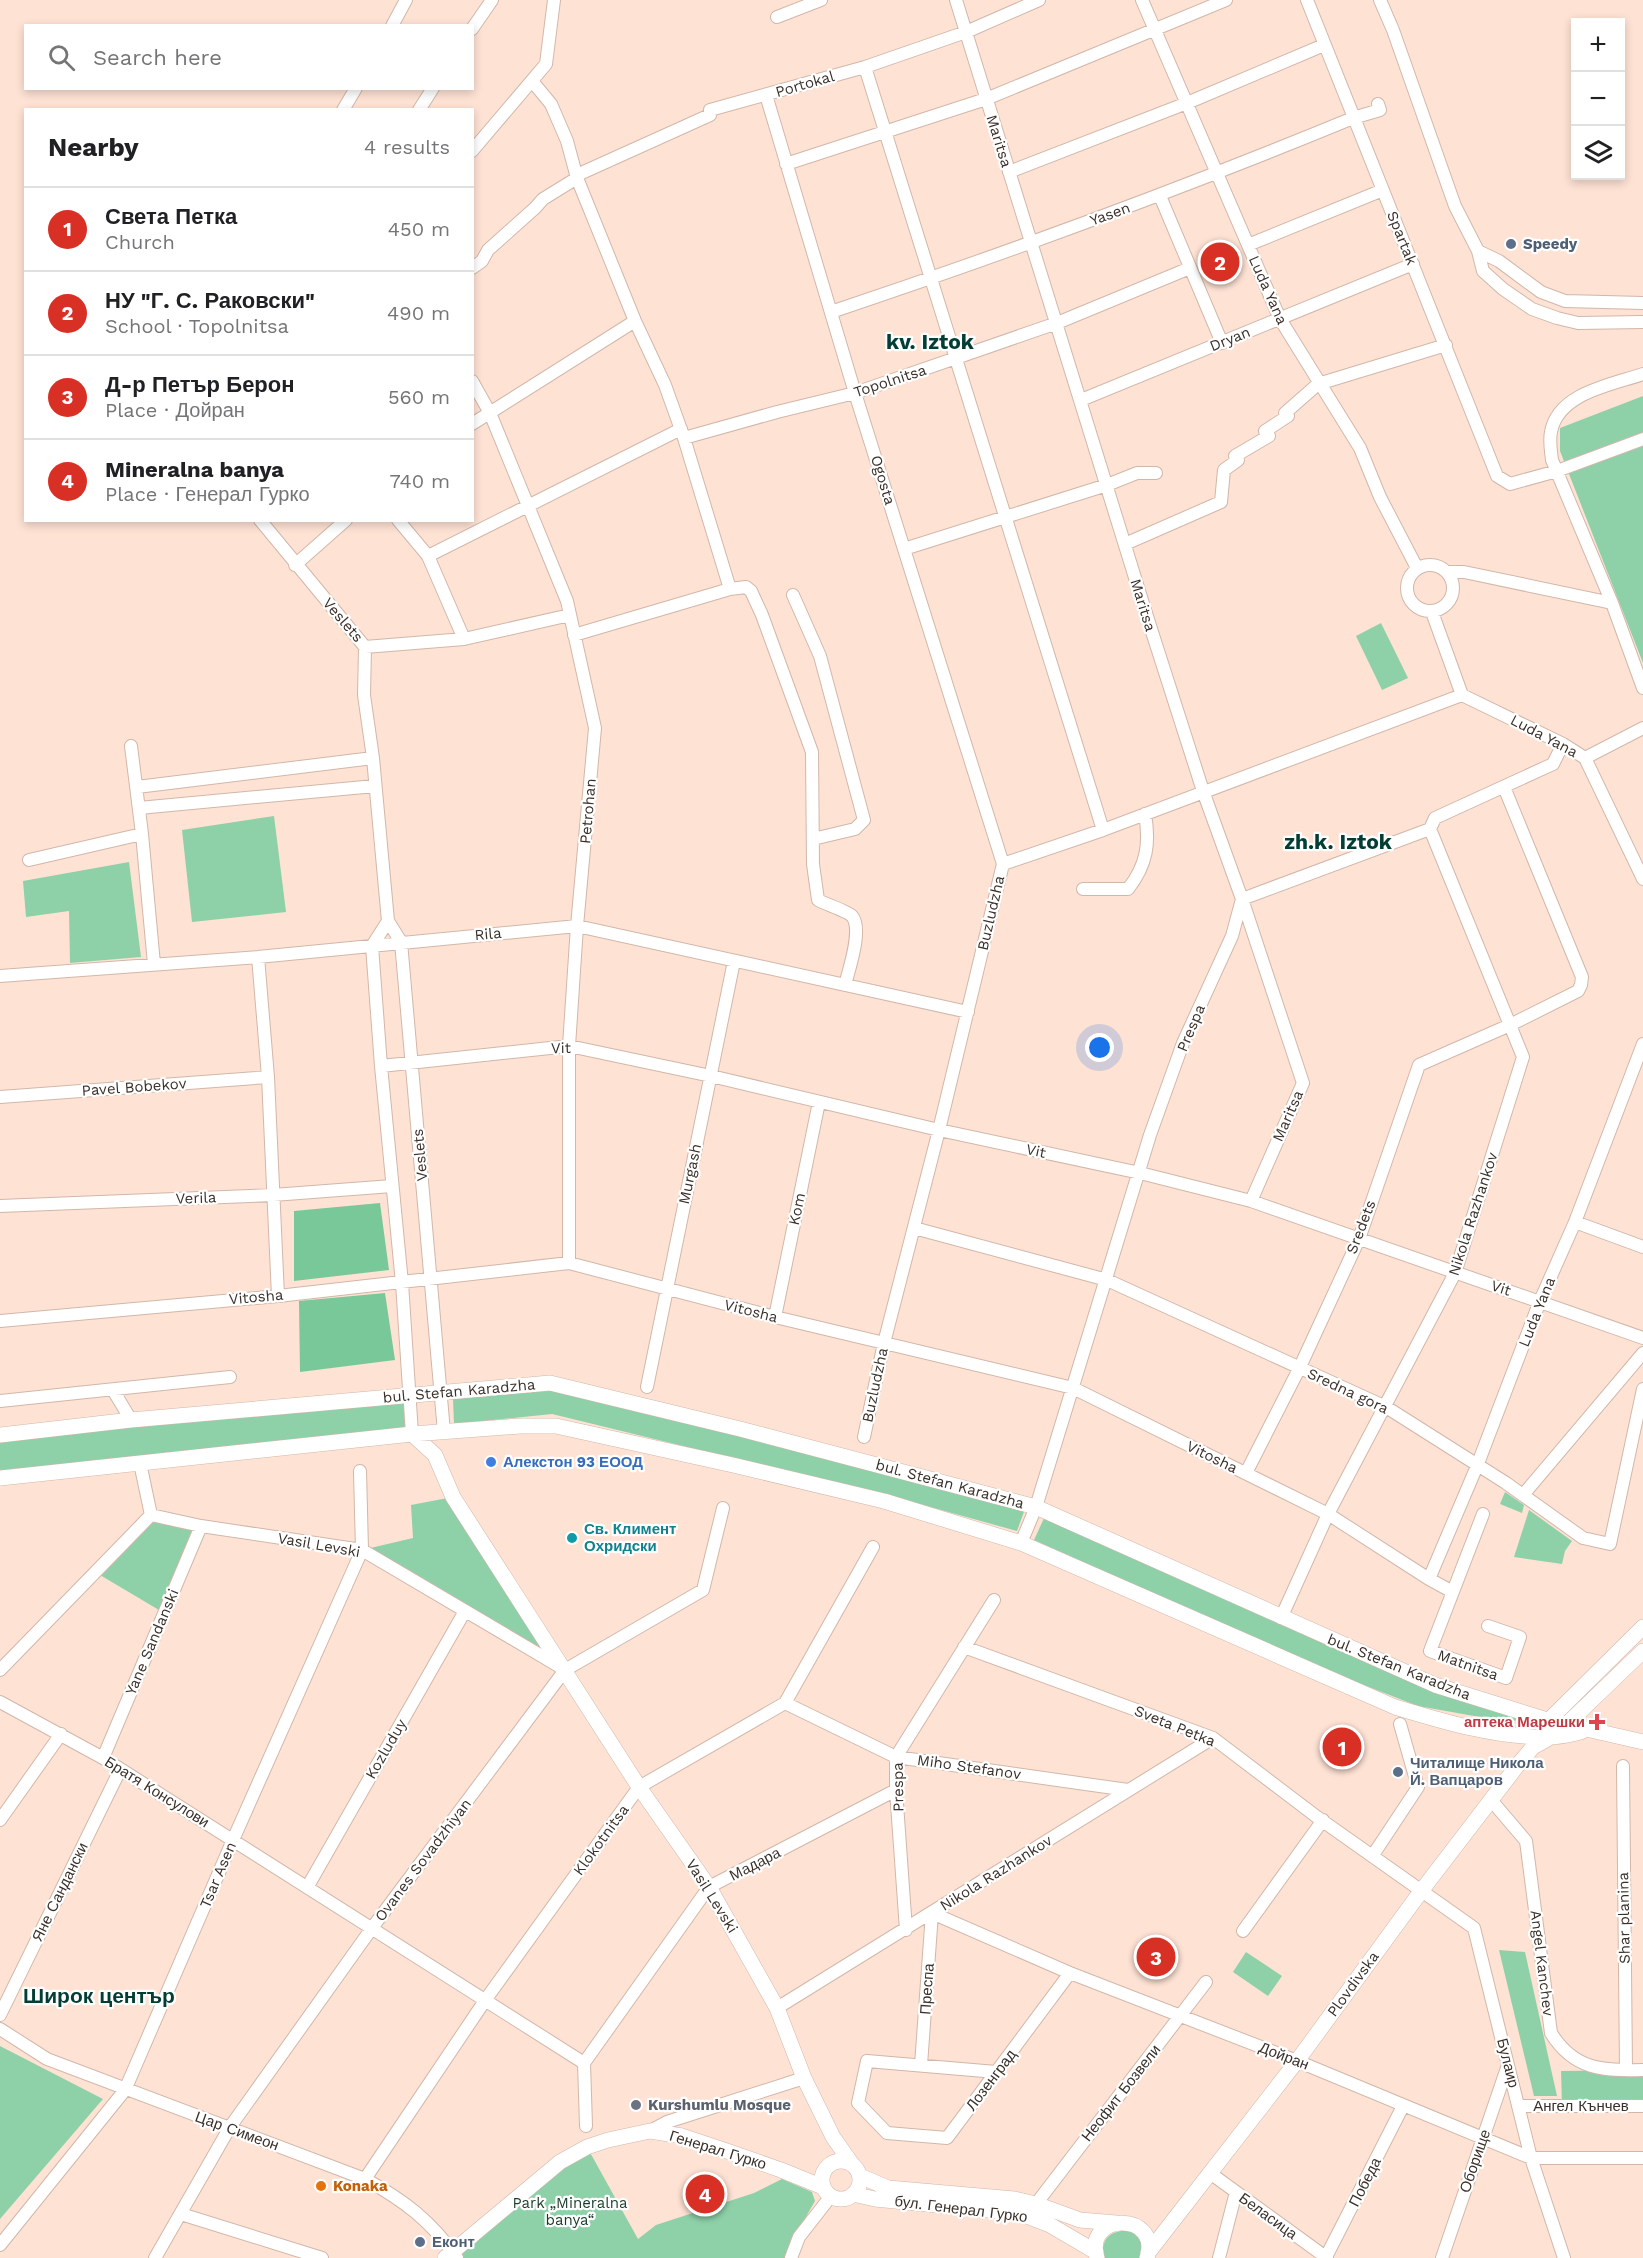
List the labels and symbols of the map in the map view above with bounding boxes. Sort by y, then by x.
street label: Portokal [773,67,837,101]
street label: Maritsa [982,113,1016,170]
street label: Yasen [1087,198,1133,230]
street label: Spartak [1383,208,1421,268]
place label: Speedy [1523,235,1578,253]
marker: Speedy [1504,237,1518,251]
pin: 2 [1200,240,1240,284]
street label: Luda Yana [1245,253,1291,328]
street label: Dryan [1207,323,1253,355]
district label: kv. Iztok [886,329,975,354]
street label: Topolnitsa [851,361,929,401]
street label: Ogosta [867,453,899,507]
street label: Maritsa [1126,577,1160,634]
street label: Veslets [319,594,367,646]
street label: Luda Yana [1507,711,1581,761]
street label: Petrohan [576,778,600,844]
district label: zh.k. Iztok [1284,829,1393,854]
street label: Buzludzha [974,873,1008,952]
street label: Rila [474,924,503,944]
street label: Prespa [1173,1001,1209,1054]
your location [1085,1033,1114,1062]
street label: Vit [551,1039,572,1057]
street label: Pavel Bobekov [81,1074,187,1100]
street label: Maritsa [1269,1087,1307,1144]
street label: Veslets [409,1128,431,1182]
street label: Vit [1024,1140,1048,1162]
street label: Murgash [675,1142,705,1206]
street label: Nikola Razhankov [1445,1150,1501,1278]
street label: Verila [175,1188,217,1208]
street label: Kom [785,1191,809,1227]
street label: Sredets [1343,1198,1379,1256]
street label: Luda Yana [1515,1274,1559,1350]
street label: Vit [1489,1276,1514,1300]
street label: Vitosha [228,1286,285,1308]
street label: Vitosha [722,1296,780,1326]
street label: Buzludzha [858,1345,892,1424]
street label: Sredna gora [1305,1364,1392,1418]
street label: bul. Stefan Karadzha [382,1375,536,1407]
street label: Vitosha [1183,1437,1241,1477]
place label: Алекстон 93 ЕООД [503,1453,643,1471]
marker: Алекстон 93 ЕООД [484,1455,498,1469]
street label: bul. Stefan Karadzha [874,1456,1027,1513]
place label: Св. Климент Охридски [584,1520,676,1555]
street label: Vasil Levski [276,1529,362,1561]
marker: Св. Климент Охридски [565,1531,579,1545]
street label: Yane Sandanski [122,1586,182,1698]
street label: bul. Stefan Karadzha [1325,1630,1474,1704]
street label: Matnitsa [1435,1646,1501,1684]
street label: Sveta Petka [1132,1702,1219,1751]
place label: аптека Марешки [1464,1713,1585,1731]
marker: аптека Марешки [1590,1715,1604,1729]
street label: Kozluduy [362,1716,411,1782]
pin: 1 [1322,1724,1362,1770]
street label: Miho Stefanov [916,1751,1022,1783]
street label: Братя Консулови [101,1753,213,1831]
place label: Читалище Никола Й. Вапцаров [1410,1754,1544,1789]
street label: Prespa [889,1762,907,1812]
marker: Читалище Никола Й. Вапцаров [1391,1765,1405,1779]
street label: Ovanes Sovadzhiyan [371,1795,475,1925]
street label: Klokotnitsa [569,1801,633,1879]
street label: Nikola Razhankov [937,1831,1055,1915]
street label: Tsar Asen [196,1839,240,1911]
street label: Яне Сандански [28,1840,92,1944]
street label: Мадара [727,1843,784,1884]
street label: Vasil Levski [682,1856,742,1936]
street label: Shar planina [1614,1871,1634,1964]
street label: Angel Kanchev [1527,1909,1557,2017]
pin: 3 [1136,1934,1176,1980]
street label: Plovdivska [1323,1947,1383,2020]
street label: Преспа [916,1962,938,2015]
district label: Широк център [23,1983,175,2008]
street label: Булаир [1493,2036,1523,2090]
street label: Дойран [1256,2038,1312,2074]
street label: Неофит Бозвели [1078,2041,1164,2145]
street label: Лозенград [962,2046,1020,2114]
place label: Kurshumlu Mosque [648,2096,791,2114]
street label: Ангел Кънчев [1533,2097,1629,2115]
marker: Kurshumlu Mosque [629,2098,643,2112]
street label: Цар Симеон [193,2108,281,2154]
street label: Генерал Гурко [667,2127,769,2173]
street label: Оборище [1456,2127,1494,2195]
street label: Победа [1345,2154,1385,2210]
pin: 4 [686,2172,724,2216]
place label: Konaka [333,2177,388,2195]
marker: Konaka [314,2179,328,2193]
street label: Беласица [1235,2189,1301,2244]
street label: бул. Генерал Гурко [894,2192,1028,2226]
park label: Park „Mineralna banya“ [512,2194,628,2229]
place label: Еконт [432,2233,475,2251]
marker: Еконт [413,2235,427,2249]

